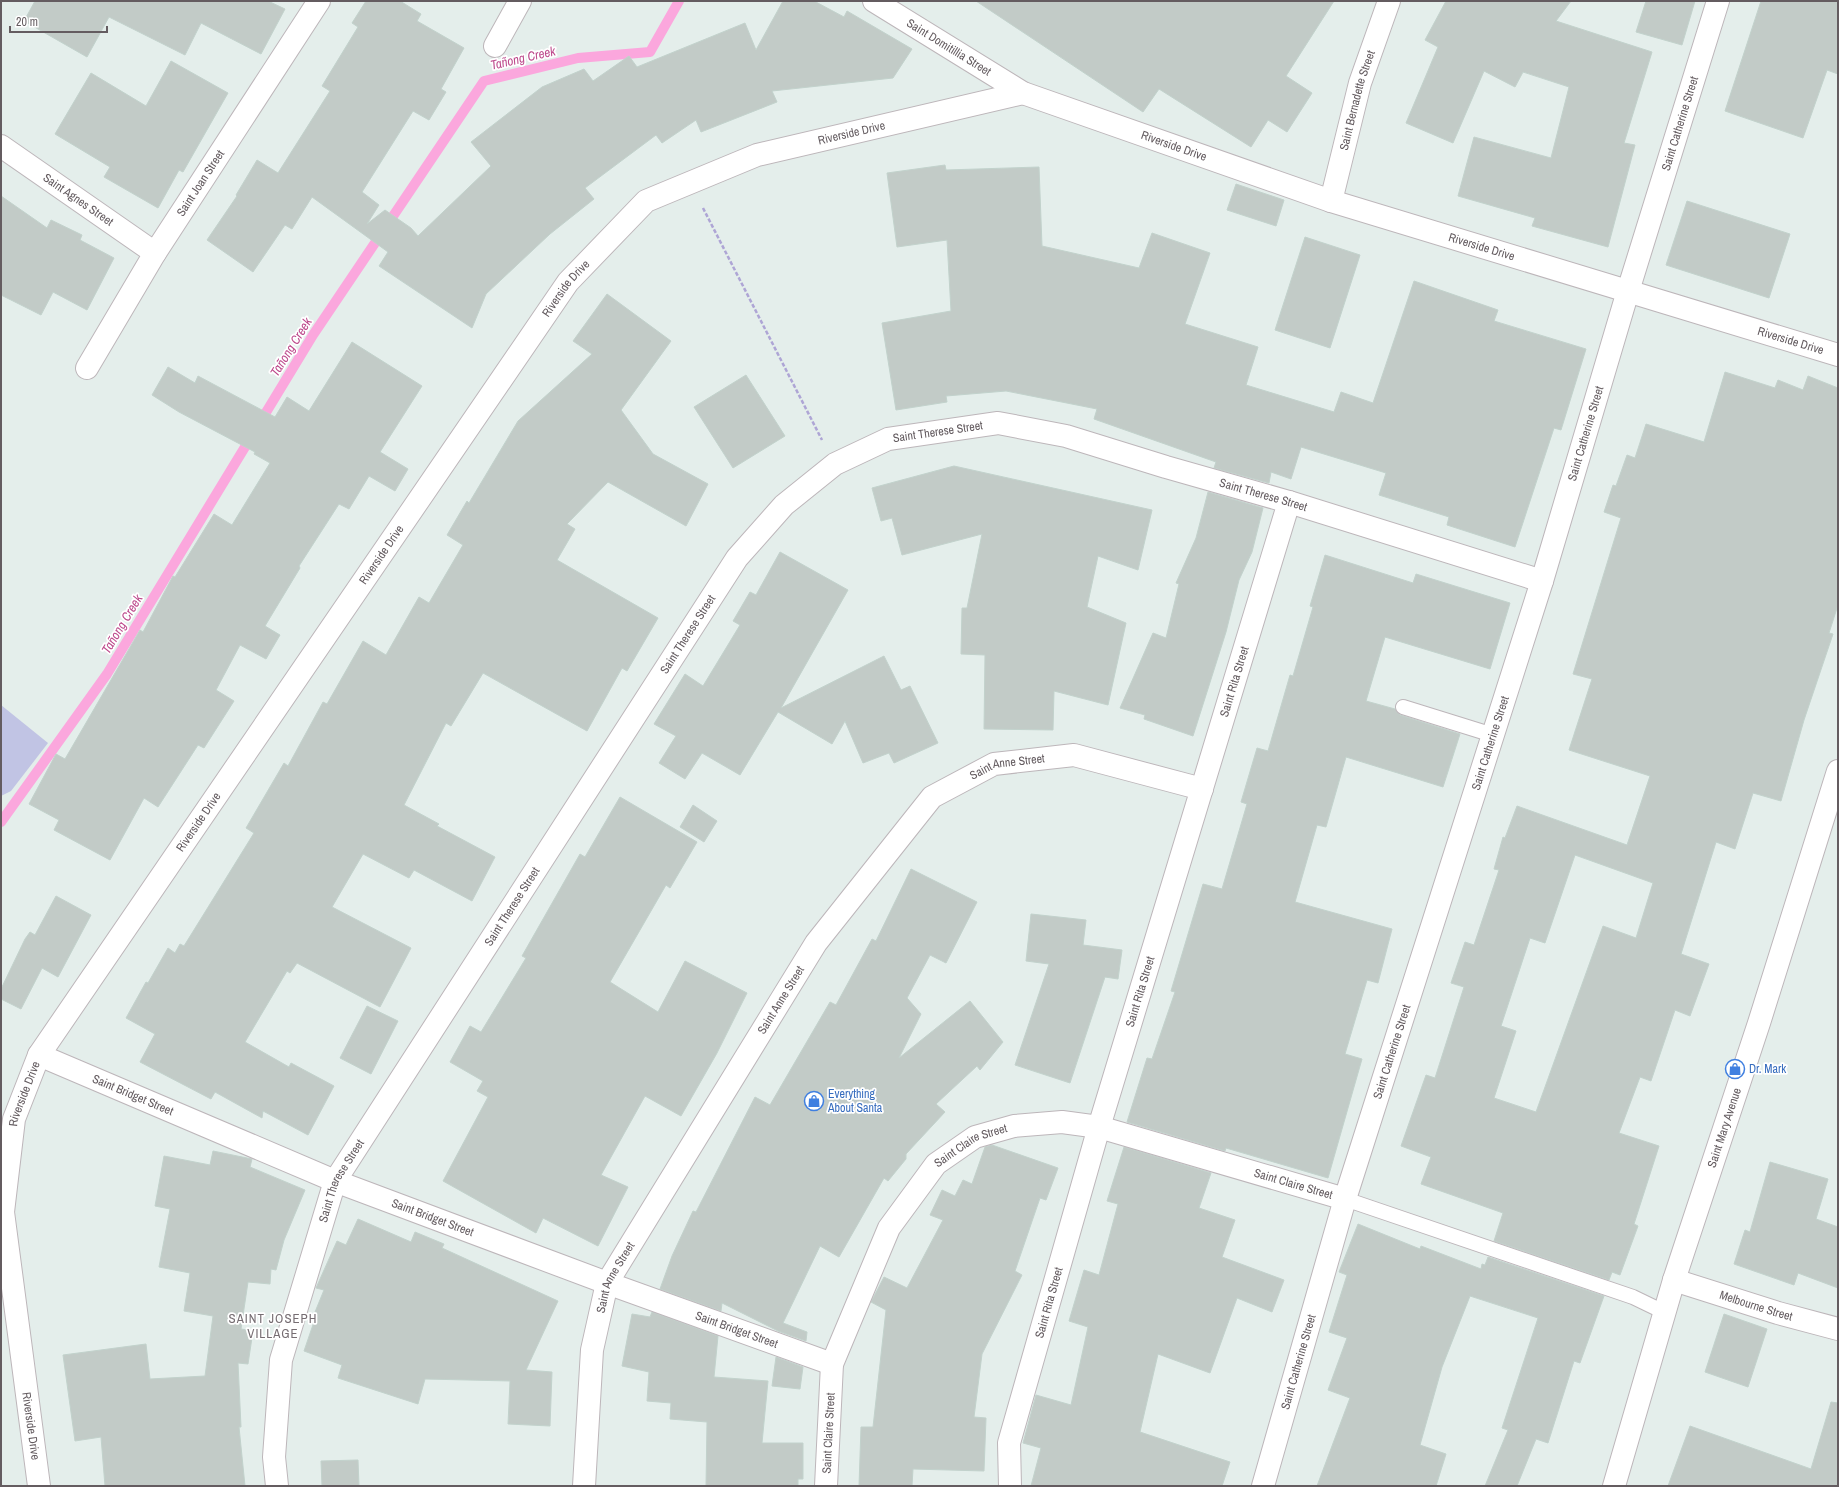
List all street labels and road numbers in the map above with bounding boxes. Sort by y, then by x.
street label: Saint Domitillia Street [904,15,994,80]
street label: Saint Bernadette Street [1336,48,1379,152]
street label: Saint Catherine Street [1658,74,1702,173]
street label: Riverside Drive [816,117,887,149]
street label: Riverside Drive [1139,127,1209,165]
street label: Saint Joan Street [173,147,228,219]
street label: Saint Agnes Street [40,170,117,230]
street label: Riverside Drive [1447,229,1517,264]
street label: Riverside Drive [538,256,593,320]
street label: Riverside Drive [1756,323,1826,358]
street label: Saint Catherine Street [1564,384,1607,483]
street label: Saint Therese Street [892,417,984,446]
street label: Saint Therese Street [1217,475,1310,515]
street label: Riverside Drive [355,522,407,587]
street label: Saint Therese Street [656,592,719,677]
street label: Saint Rita Street [1216,644,1253,719]
street label: Saint Catherine Street [1468,694,1513,792]
street label: Saint Anne Street [967,750,1046,783]
street label: Riverside Drive [172,789,224,855]
street label: Saint Therese Street [481,864,544,949]
street label: Saint Rita Street [1122,954,1158,1029]
street label: Saint Anne Street [754,963,808,1037]
street label: Saint Catherine Street [1369,1002,1415,1101]
street label: Riverside Drive [5,1059,44,1127]
street label: Saint Bridget Street [90,1071,176,1119]
street label: Saint Mary Avenue [1704,1086,1745,1170]
street label: Saint Claire Street [931,1120,1009,1171]
street label: Saint Therese Street [315,1136,368,1224]
street label: Saint Claire Street [1252,1165,1335,1203]
street label: Saint Bridget Street [389,1195,476,1240]
street label: Saint Anne Street [593,1239,638,1315]
street label: Saint Rita Street [1031,1265,1067,1340]
street label: Melbourne Street [1717,1287,1795,1325]
street label: Saint Bridget Street [693,1307,780,1352]
street label: Saint Catherine Street [1277,1312,1320,1411]
street label: Riverside Drive [18,1391,44,1461]
street label: Saint Claire Street [819,1392,839,1474]

